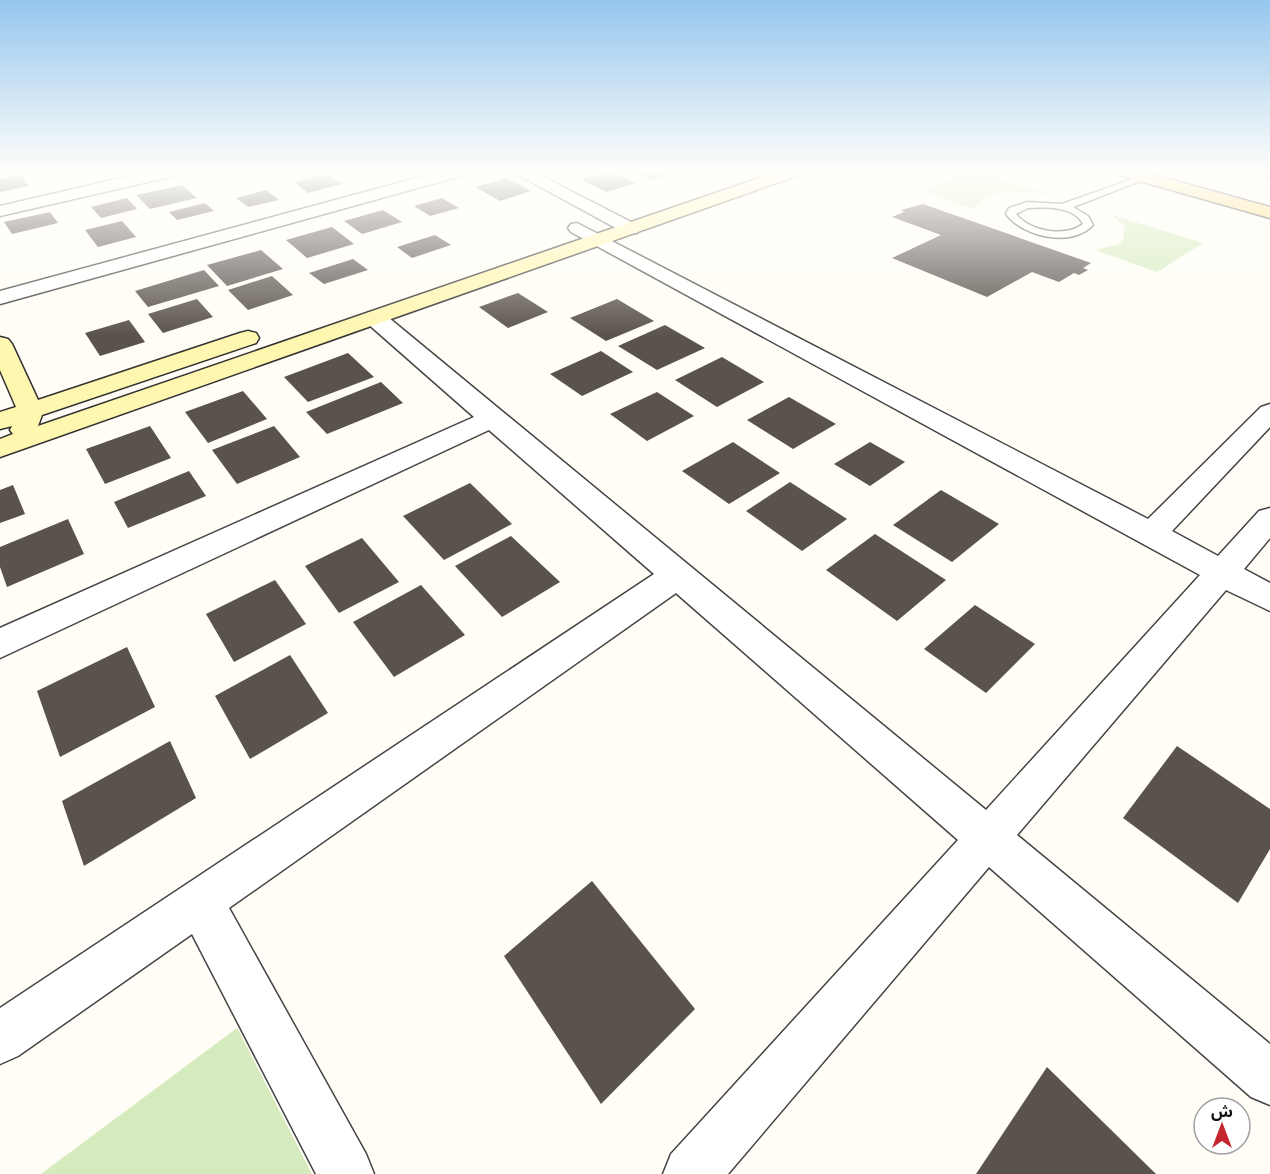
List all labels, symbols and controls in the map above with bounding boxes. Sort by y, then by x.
north arrow [1192,1096,1252,1156]
text: ش [1211,1103,1233,1121]

